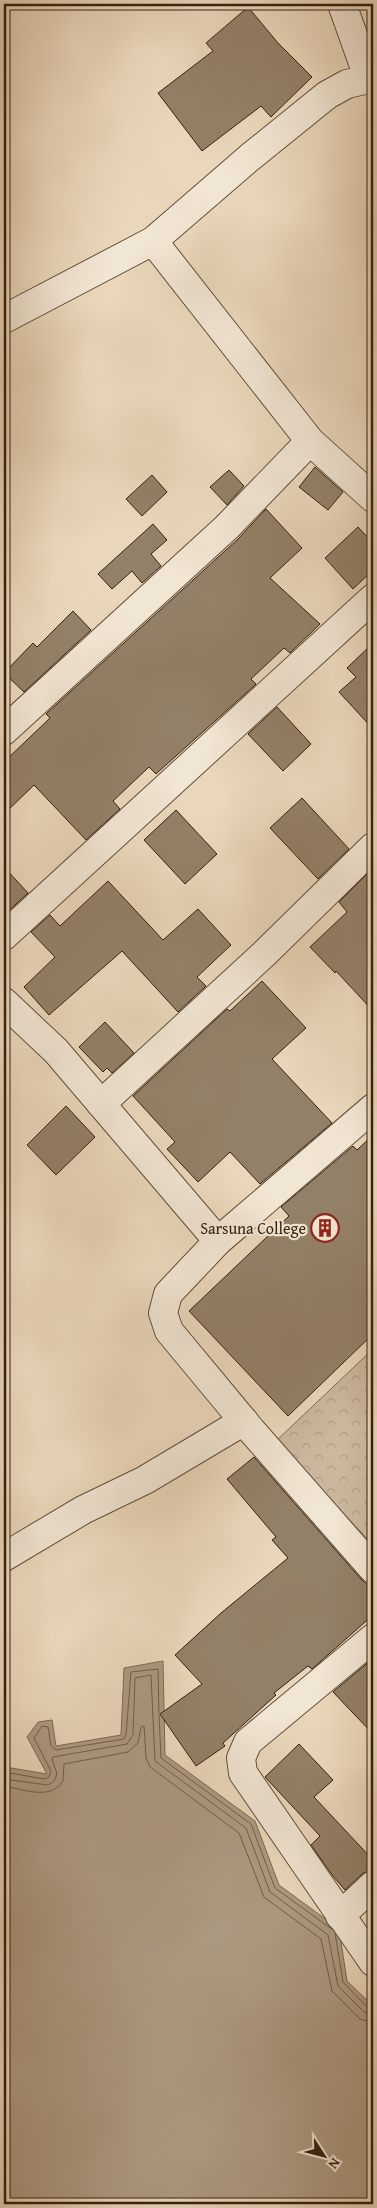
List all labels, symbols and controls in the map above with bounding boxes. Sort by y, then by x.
building icon: Sarsuna College [310,1213,340,1243]
place label: Sarsuna College [200,1216,306,1240]
north arrow [300,2130,350,2180]
text: N [323,2154,345,2174]

